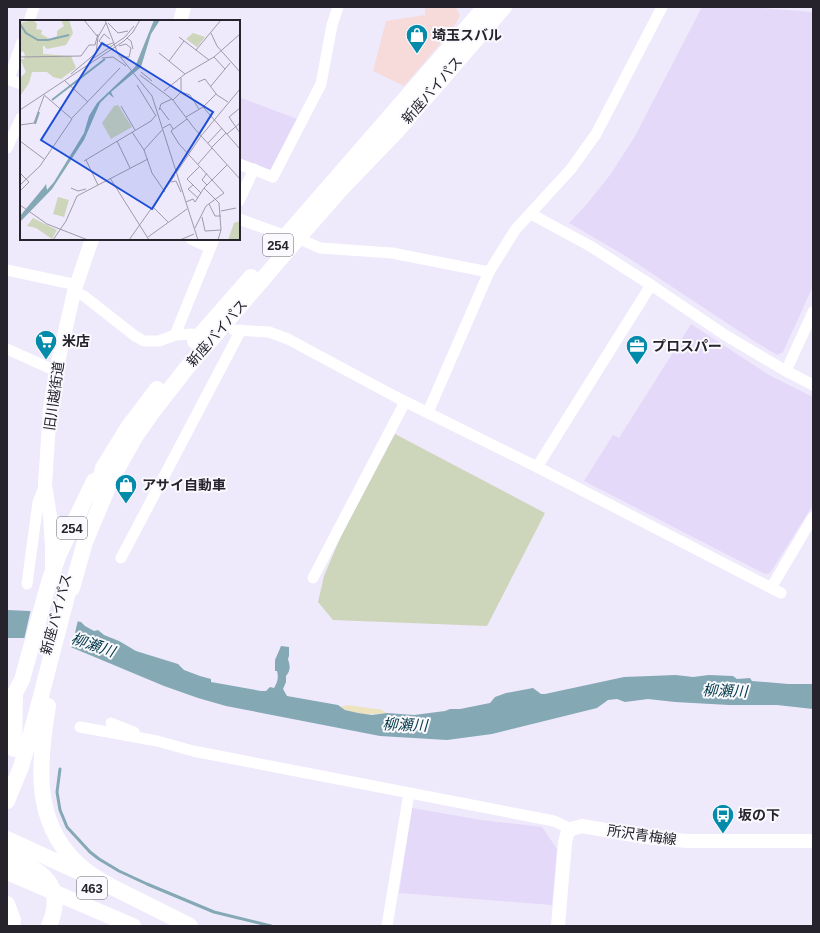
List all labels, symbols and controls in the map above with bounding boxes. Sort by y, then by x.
inset map [20,20,240,240]
shop icon: 埼玉スバル [404,22,430,55]
place label: 埼玉スバル [432,27,502,43]
street label: 新座バイパス [398,53,466,127]
road number: 254 [263,234,293,256]
street label: 新座バイパス [183,296,251,370]
supermarket icon: 米店 [33,328,59,361]
place label: 米店 [62,333,90,349]
office icon: プロスパー [624,333,650,366]
place label: プロスパー [652,338,722,354]
street label: 旧川越街道 [41,360,67,432]
shop icon: アサイ自動車 [113,472,139,505]
place label: アサイ自動車 [142,477,226,493]
road number: 254 [57,517,87,539]
street label: 新座バイパス [37,571,75,657]
water label: 柳瀬川 [69,629,119,661]
water label: 柳瀬川 [702,681,750,700]
water label: 柳瀬川 [382,715,430,734]
bus stop icon: 坂の下 [710,802,736,835]
place label: 坂の下 [738,807,780,823]
street label: 所沢青梅線 [606,822,678,848]
road number: 463 [77,877,107,899]

